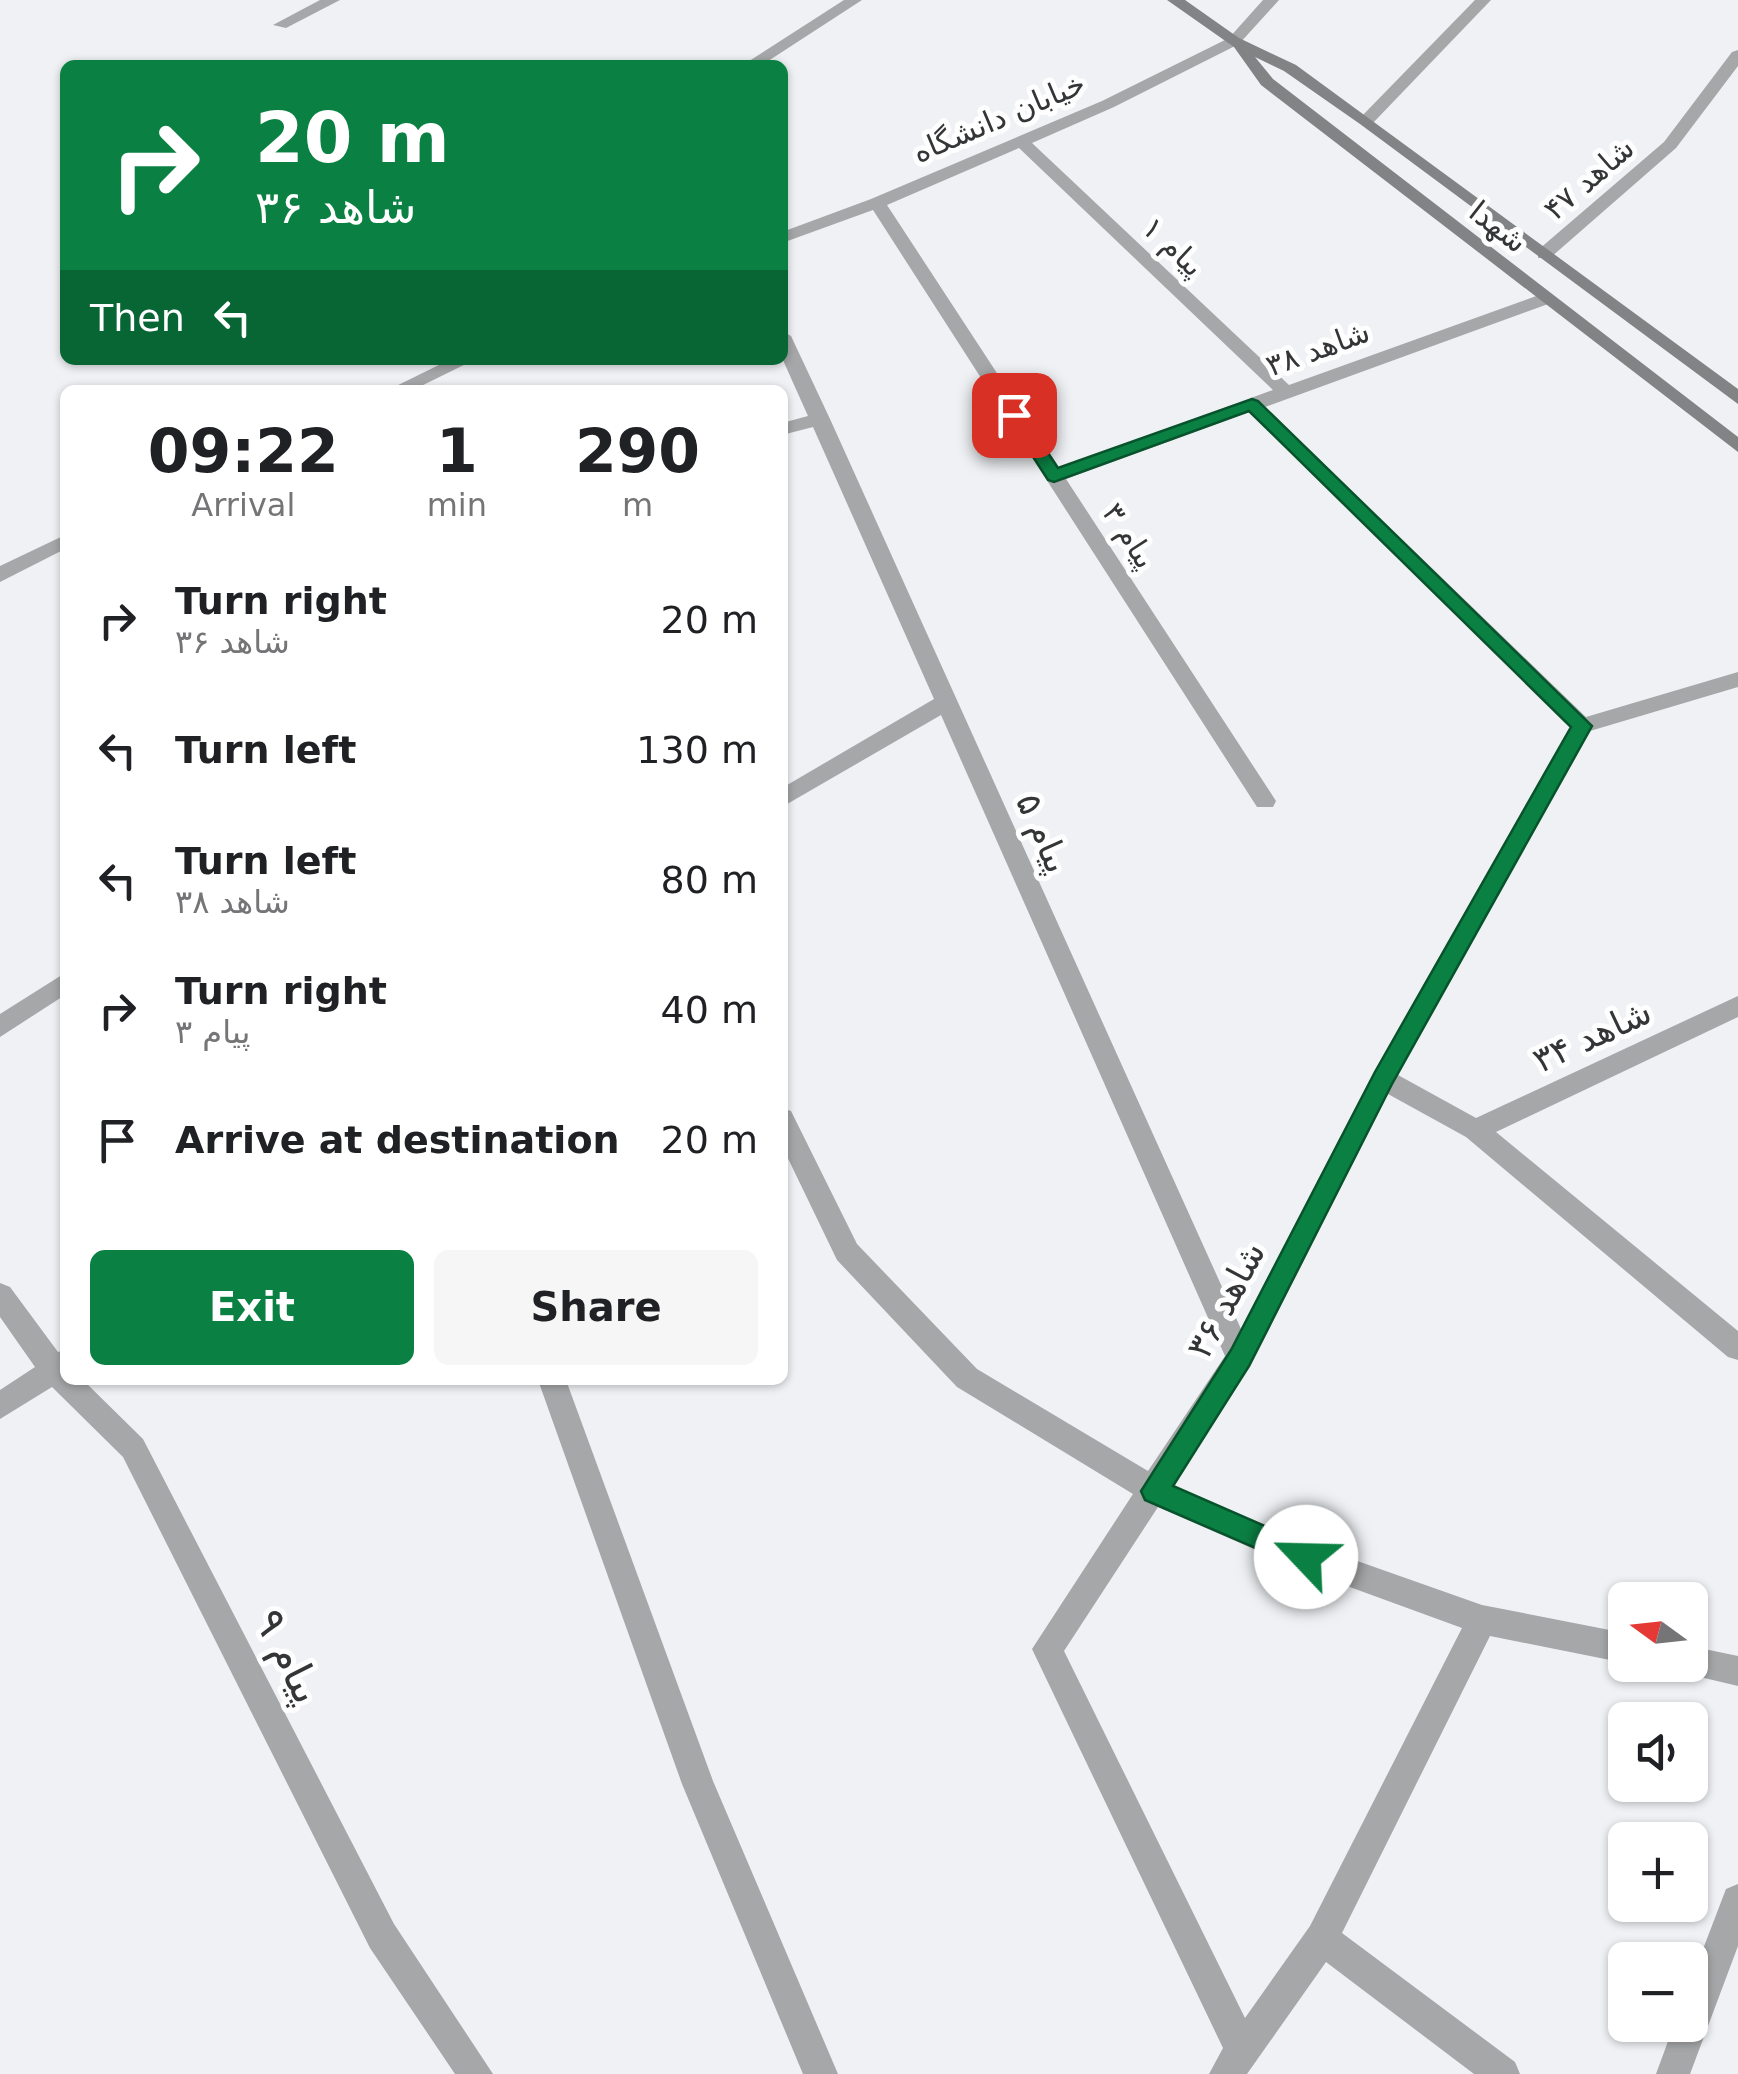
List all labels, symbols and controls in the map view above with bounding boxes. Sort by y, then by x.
street label: خیابان دانشگاه [907,65,1090,170]
text: 20 m [255,97,450,179]
icon: right [90,100,220,230]
street label: شاهد ۴۷ [1537,130,1641,227]
text: شاهد ۳۶ [255,181,416,234]
street label: شهدا [1462,193,1534,261]
street label: پیام ۱ [1135,210,1211,284]
icon: left [205,290,260,345]
text: Then [90,296,185,340]
street label: شاهد ۳۸ [1261,314,1374,383]
pin [972,373,1057,458]
icon: arrive [987,388,1042,443]
text: 09:22 [148,416,339,486]
text: 1 [436,416,478,486]
text: 290 [575,416,700,486]
text: Arrival [191,486,295,524]
text: min [427,486,487,524]
text: m [622,486,653,524]
street label: پیام ۳ [1095,497,1163,575]
text: Turn right [175,579,387,623]
icon: right [90,593,145,648]
text: 20 m [661,598,758,642]
text: شاهد ۳۶ [175,623,290,661]
icon: left [90,723,145,778]
text: Turn left [175,728,356,772]
text: 130 m [636,728,758,772]
street label: پیام ۵ [1007,787,1078,879]
text: Turn left [175,839,356,883]
icon: left [90,853,145,908]
text: 80 m [661,858,758,902]
text: شاهد ۳۸ [175,883,290,921]
text: Turn right [175,969,387,1013]
icon: right [90,983,145,1038]
text: 40 m [661,988,758,1032]
street label: شاهد ۳۴ [1527,991,1657,1081]
text: پیام ۳ [175,1013,250,1051]
icon: arrive [90,1113,145,1168]
text: Arrive at destination [175,1118,620,1162]
text: 20 m [661,1118,758,1162]
street label: شاهد ۳۶ [1179,1235,1273,1365]
button: Exit [90,1250,414,1365]
button: Share [434,1250,758,1365]
position arrow [1254,1505,1358,1609]
north arrow [1608,1582,1708,1682]
map controls [1608,1582,1708,2042]
street label: پیام ۹ [243,1601,333,1712]
button: sound [1608,1702,1708,1802]
button: + [1608,1822,1708,1922]
button: − [1608,1942,1708,2042]

